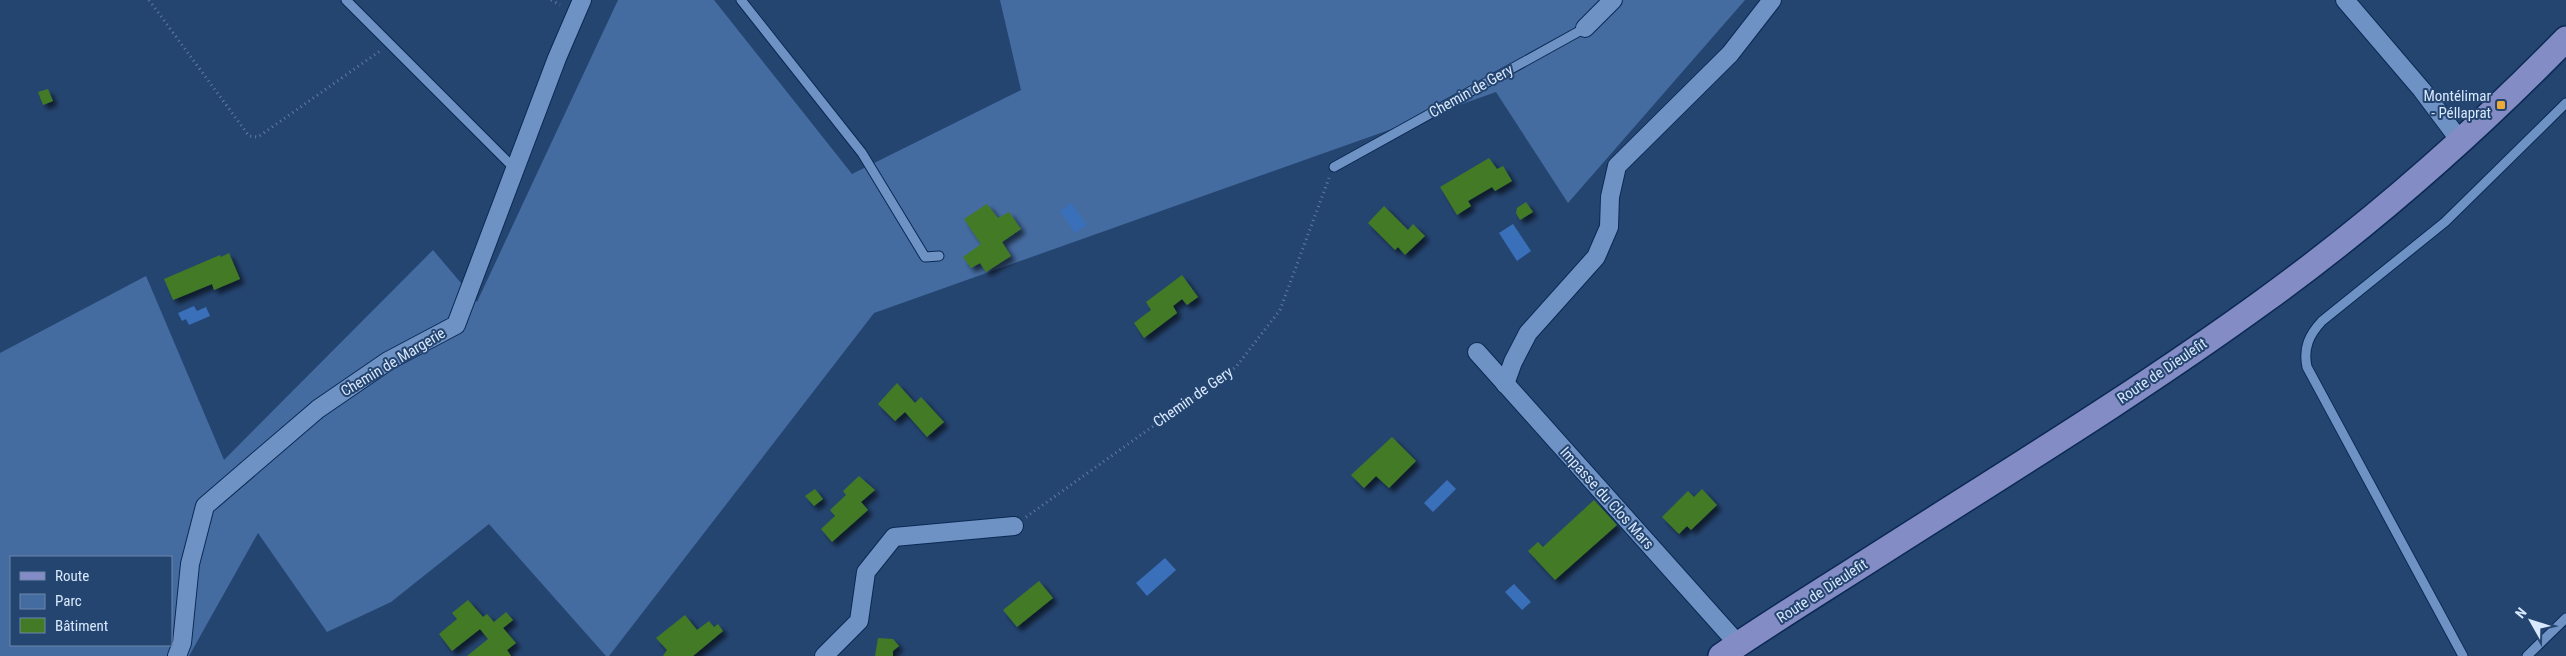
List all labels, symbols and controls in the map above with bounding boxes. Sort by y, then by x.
street label: Chemin de Gery [1426,61,1516,121]
place label: Montélimar - Péllaprat [2423,87,2491,122]
marker: Montélimar - Péllaprat [2495,99,2507,111]
street label: Chemin de Margerie [338,324,448,400]
street label: Route de Dieulefit [2114,334,2210,408]
street label: Chemin de Gery [1150,363,1236,431]
street label: Impasse du Clos Mars [1556,443,1658,553]
street label: Route de Dieulefit [1773,555,1871,627]
legend [10,556,172,646]
text: Route [55,567,89,585]
text: Parc [55,592,82,610]
north arrow [2506,596,2556,646]
text: N [2512,604,2530,621]
text: Bâtiment [55,617,108,635]

